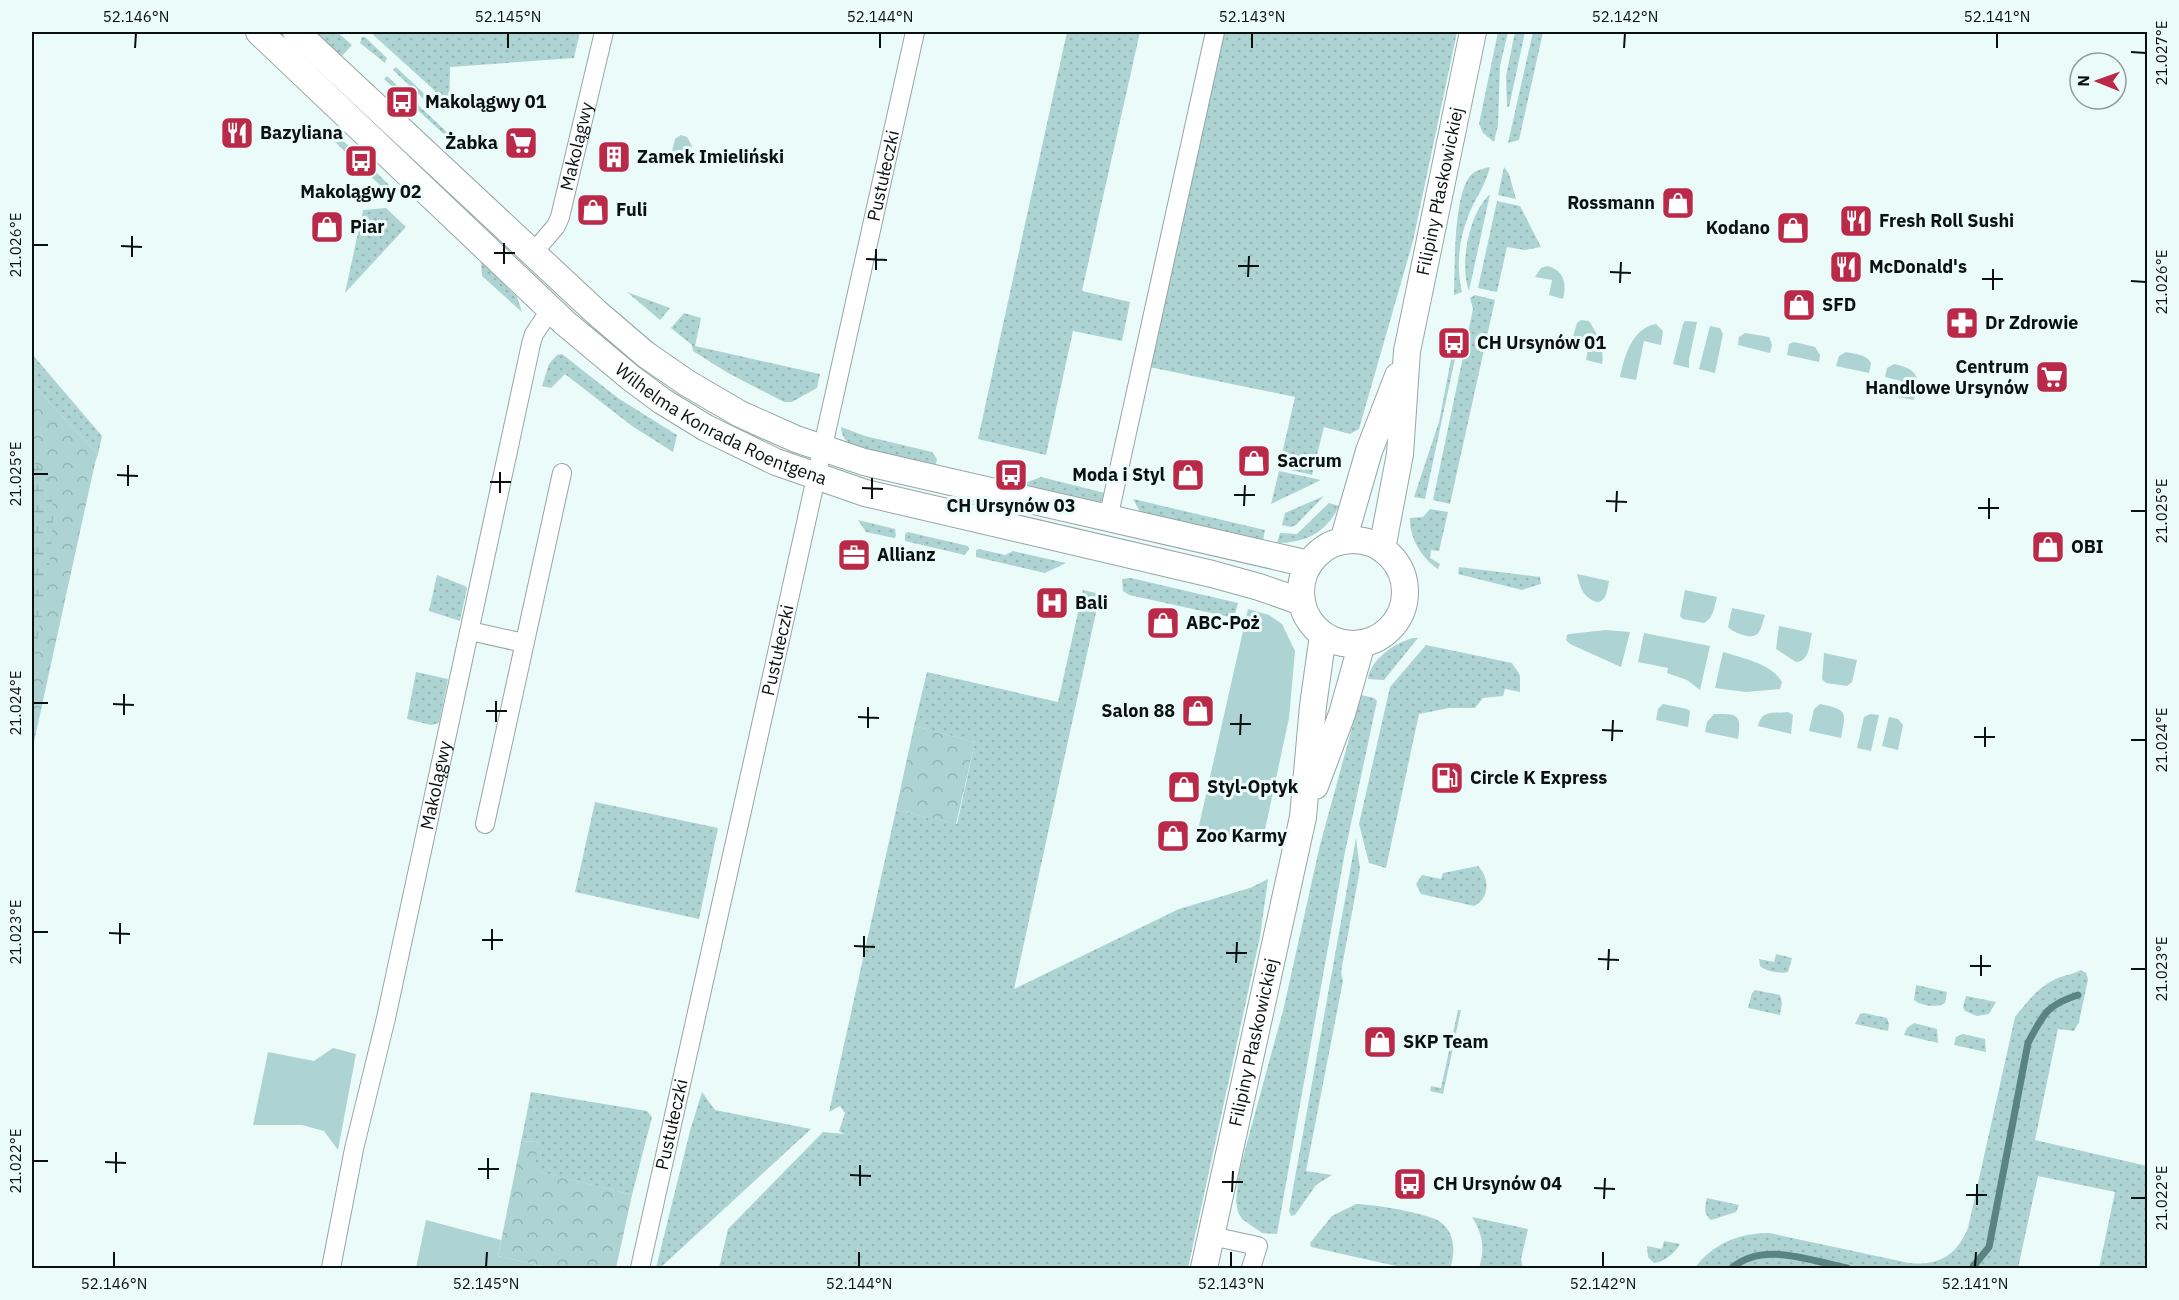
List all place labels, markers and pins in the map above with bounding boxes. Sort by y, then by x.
bus stop icon: Makolągwy 01 [384,84,420,120]
place label: Makolągwy 01 [425,90,546,113]
restaurant icon: Bazyliana [219,115,255,151]
place label: Bazyliana [260,121,343,144]
supermarket icon: Żabka [503,125,539,161]
place label: Żabka [445,131,498,154]
building icon: Zamek Imieliński [596,139,632,175]
bus stop icon: Makolągwy 02 [343,143,379,179]
place label: Zamek Imieliński [637,145,784,168]
place label: Makolągwy 02 [300,180,422,203]
shop icon: Rossmann [1660,185,1696,221]
place label: Rossmann [1567,191,1655,214]
shop icon: Fuli [575,192,611,228]
place label: Fuli [616,198,647,221]
restaurant icon: Fresh Roll Sushi [1838,203,1874,239]
shop icon: Piar [309,209,345,245]
place label: Fresh Roll Sushi [1879,209,2014,232]
shop icon: Kodano [1775,210,1811,246]
place label: Piar [350,215,384,238]
place label: Kodano [1706,216,1770,239]
restaurant icon: McDonald's [1828,249,1864,285]
place label: McDonald's [1869,255,1967,278]
shop icon: SFD [1781,287,1817,323]
place label: SFD [1822,293,1856,316]
pharmacy icon: Dr Zdrowie [1944,305,1980,341]
place label: Dr Zdrowie [1985,311,2078,334]
bus stop icon: CH Ursynów 01 [1436,325,1472,361]
place label: CH Ursynów 01 [1477,331,1606,354]
place label: Centrum Handlowe Ursynów [1865,355,2029,399]
supermarket icon: Centrum Handlowe Ursynów [2034,359,2070,395]
shop icon: Sacrum [1236,443,1272,479]
place label: Sacrum [1277,449,1342,472]
bus stop icon: CH Ursynów 03 [993,457,1029,493]
shop icon: Moda i Styl [1170,457,1206,493]
place label: Moda i Styl [1072,463,1166,486]
place label: CH Ursynów 03 [947,494,1075,517]
shop icon: OBI [2030,529,2066,565]
place label: OBI [2071,535,2104,558]
office icon: Allianz [836,537,872,573]
place label: Allianz [877,543,936,566]
hospital icon: Bali [1034,585,1070,621]
place label: Bali [1075,591,1108,614]
shop icon: ABC-Poż [1145,605,1181,641]
place label: ABC-Poż [1186,611,1260,634]
shop icon: Salon 88 [1180,693,1216,729]
place label: Salon 88 [1101,699,1175,722]
fuel station icon: Circle K Express [1429,760,1465,796]
place label: Circle K Express [1470,766,1607,789]
shop icon: Styl-Optyk [1166,769,1202,805]
place label: Styl-Optyk [1207,775,1299,798]
shop icon: Zoo Karmy [1155,818,1191,854]
place label: Zoo Karmy [1196,824,1287,847]
shop icon: SKP Team [1362,1024,1398,1060]
place label: SKP Team [1403,1030,1489,1053]
bus stop icon: CH Ursynów 04 [1392,1166,1428,1202]
place label: CH Ursynów 04 [1433,1172,1562,1195]

